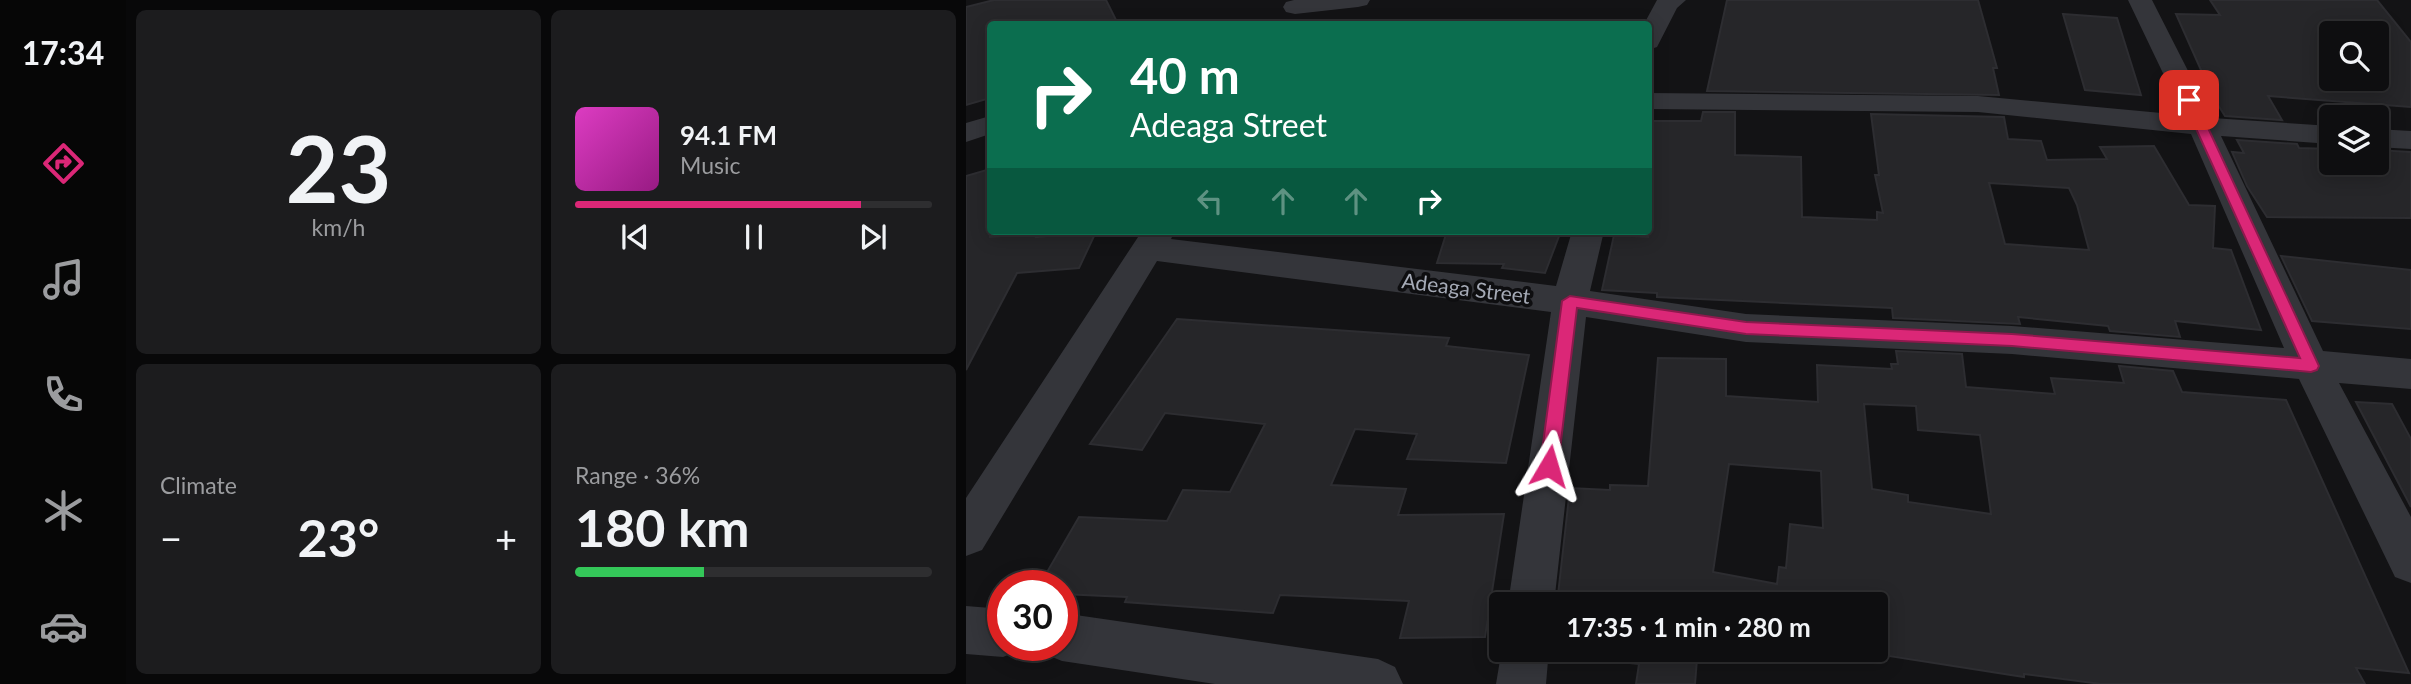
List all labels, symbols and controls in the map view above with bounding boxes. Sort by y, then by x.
map controls [2319,21,2389,175]
button: search [2319,21,2389,91]
text: 17:34 [22,33,104,72]
text: 40 m [1130,46,1240,104]
icon: right [1015,49,1106,140]
pin [2159,70,2219,130]
icon: arrive [2170,81,2208,119]
text: Adeaga Street [1130,105,1327,144]
button: layers [2319,105,2389,175]
text: 23 [286,113,391,222]
text: 94.1 FM [680,119,777,151]
icon: directions [39,139,88,188]
text: Music [680,151,740,179]
icon: left [1191,182,1229,220]
icon: ahead [1264,182,1302,220]
icon: ahead [1337,182,1375,220]
icon: right [1410,182,1448,220]
text: km/h [312,213,365,241]
icon: previous [616,218,654,256]
icon: pause [735,218,773,256]
icon: next [854,218,892,256]
icon: music [39,255,88,304]
street label: Adeaga Street [1400,267,1532,308]
icon: phone [39,370,88,419]
position arrow [1512,429,1586,503]
text: Range · 36% [575,461,700,489]
text: Climate [160,471,237,499]
icon: climate [39,486,88,535]
text: 180 km [575,496,749,558]
text: 23° [298,506,379,568]
text: − [160,515,182,561]
text: + [495,515,517,561]
speed limit sign: 30 [987,570,1078,661]
icon: car [39,602,88,651]
text: 17:35 · 1 min · 280 m [1566,611,1811,643]

